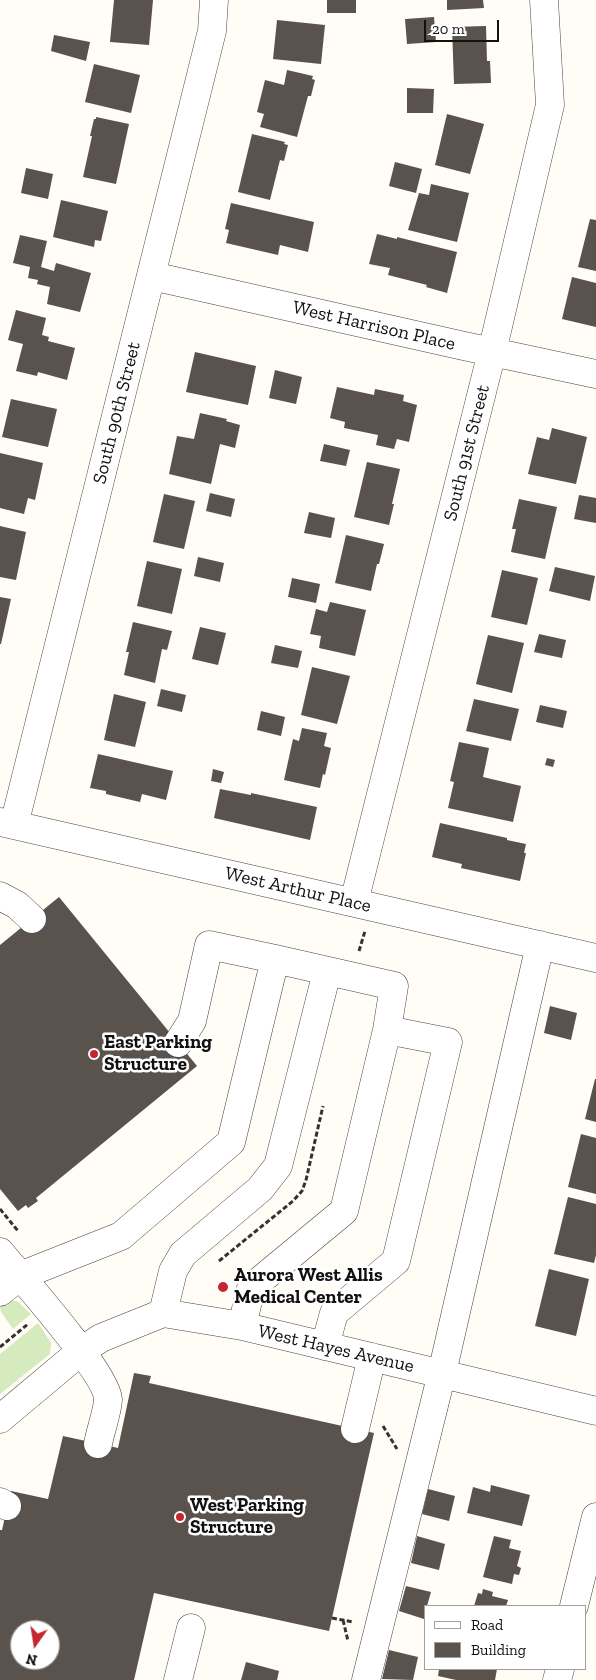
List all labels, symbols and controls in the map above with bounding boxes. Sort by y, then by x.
scale bar [426,10,501,42]
text: 20 m [432,20,465,38]
street label: West Harrison Place [290,296,458,356]
street label: South 90th Street [88,340,146,486]
street label: South 91st Street [439,382,495,524]
street label: West Arthur Place [223,862,373,918]
place label: East Parking Structure [104,1032,212,1076]
marker: East Parking Structure [88,1048,100,1060]
place label: Aurora West Allis Medical Center [234,1265,383,1309]
marker: Aurora West Allis Medical Center [216,1280,230,1294]
street label: West Hayes Avenue [256,1320,416,1378]
place label: West Parking Structure [190,1495,304,1539]
marker: West Parking Structure [174,1511,186,1523]
legend [424,1605,586,1670]
text: Road [471,1616,503,1634]
north arrow [10,1620,60,1670]
text: Building [471,1641,526,1659]
text: N [25,1650,39,1669]

